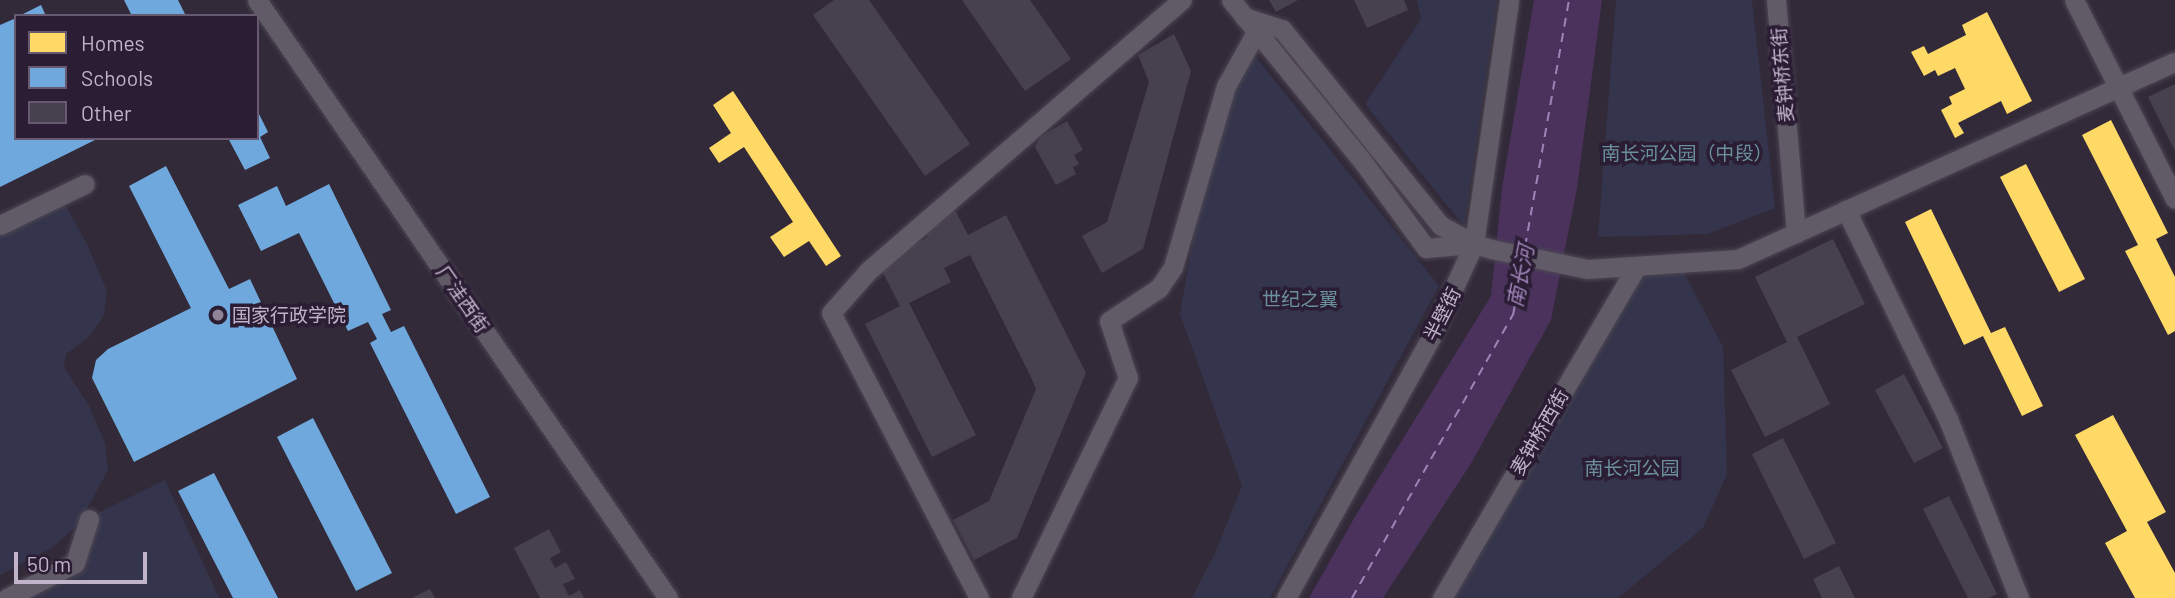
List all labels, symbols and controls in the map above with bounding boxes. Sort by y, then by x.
legend [14,14,259,140]
street label: 麦钟桥东街 [1767,27,1797,123]
text: Homes [81,30,145,55]
text: Schools [81,65,153,90]
text: Other [81,100,132,125]
park label: 南长河公园（中段） [1602,142,1772,164]
water label: 南长河 [1502,243,1538,309]
street label: 厂洼西街 [432,261,494,337]
street label: 半壁街 [1419,283,1465,345]
park label: 世纪之翼 [1262,288,1338,310]
place label: 国家行政学院 [232,304,346,326]
marker: 国家行政学院 [210,307,226,323]
street label: 麦钟桥西街 [1505,385,1573,479]
park label: 南长河公园 [1585,457,1679,479]
scale bar [18,538,150,582]
text: 50 m [27,551,71,576]

